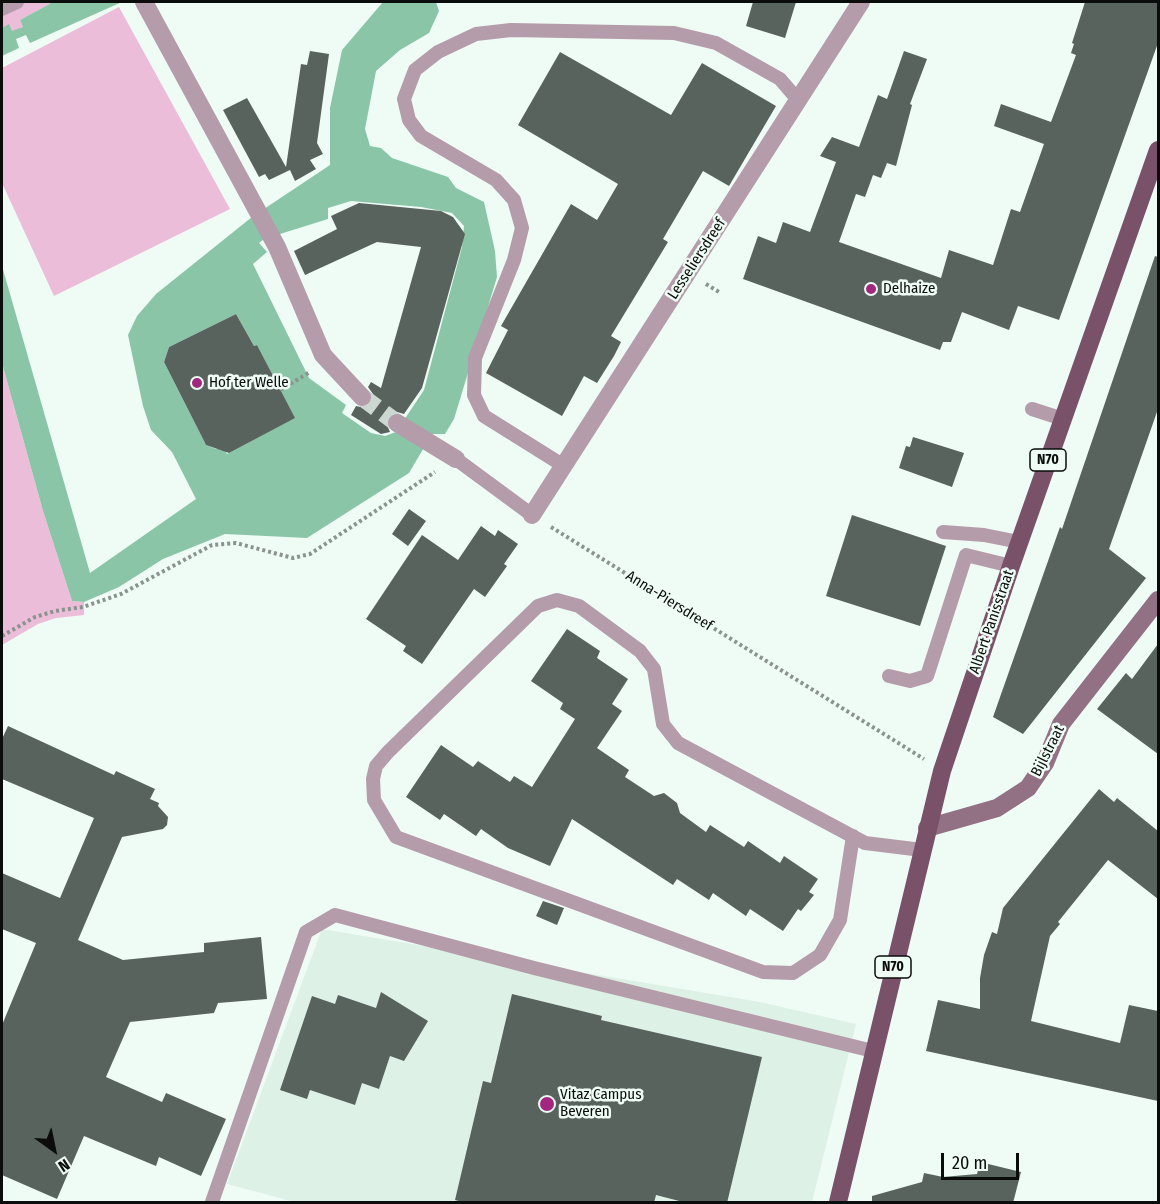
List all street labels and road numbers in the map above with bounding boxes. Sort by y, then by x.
street label: Lesseliersdreef [664,215,730,303]
road number: N70 [1030,449,1066,471]
street label: Anna-Piersdreef [622,567,716,635]
street label: Albert Panisstraat [966,568,1018,676]
street label: Bijlstraat [1027,722,1069,780]
road number: N70 [875,956,911,978]

